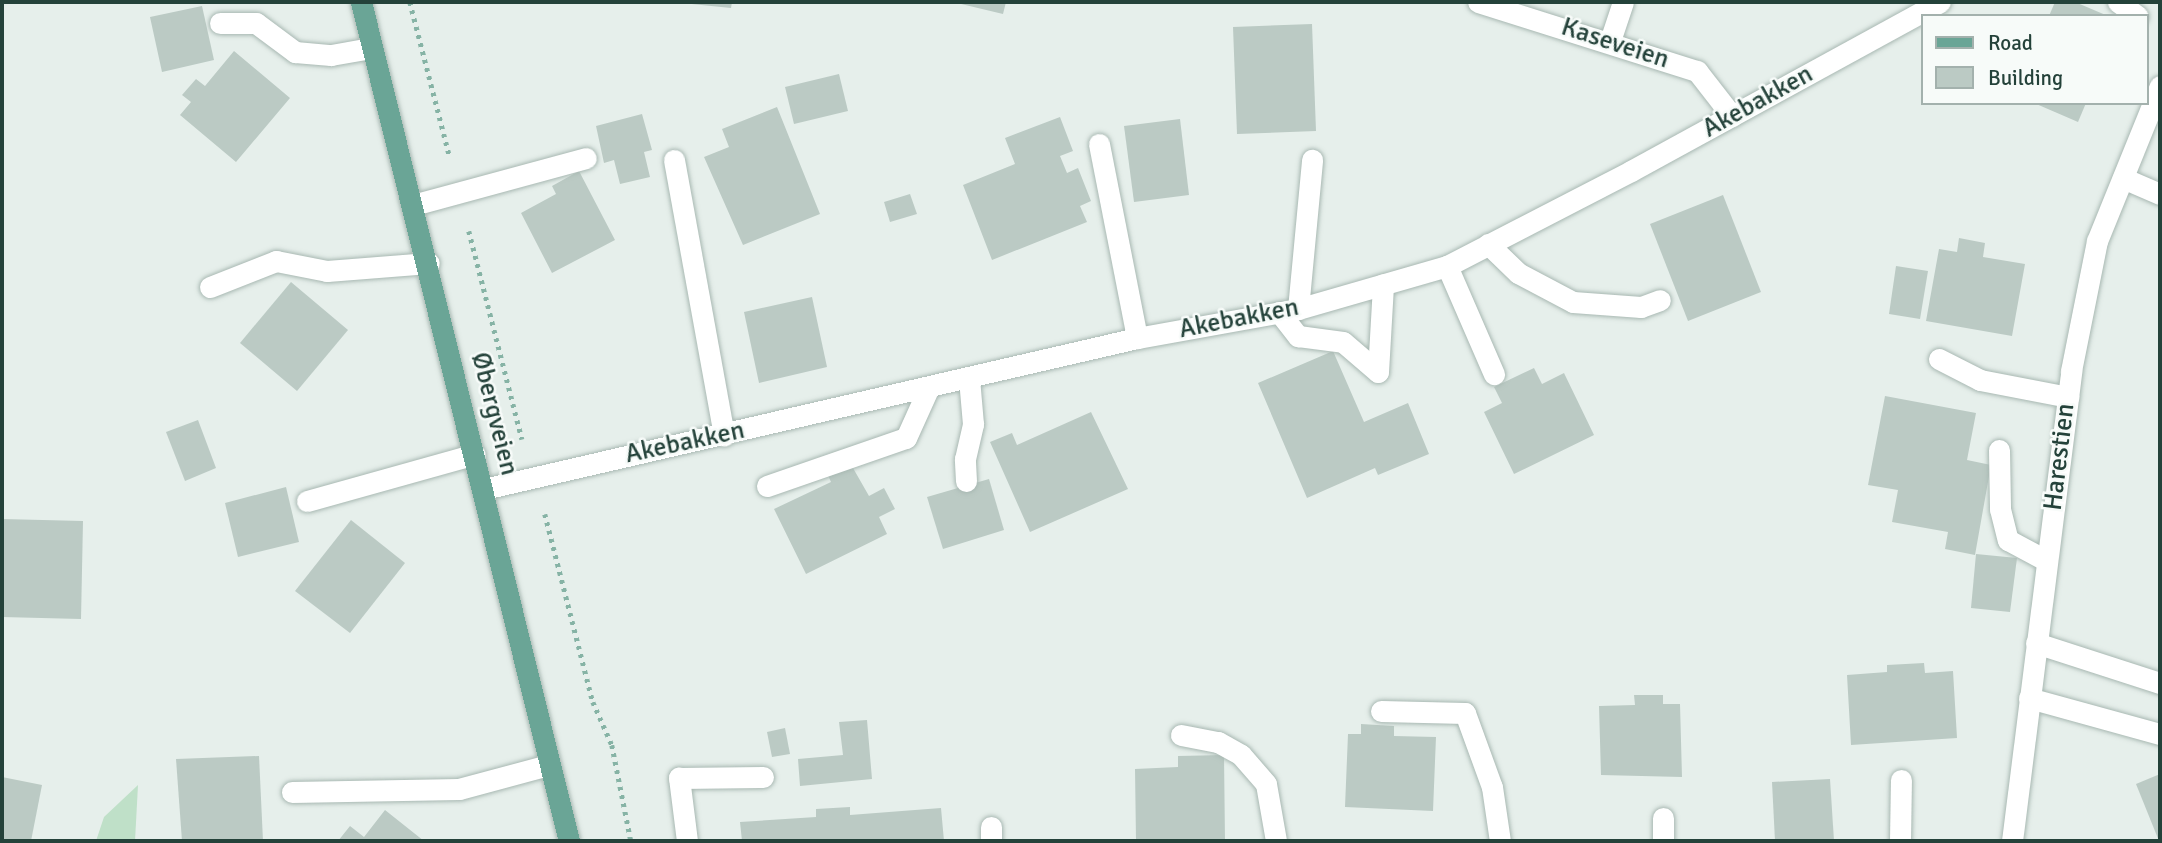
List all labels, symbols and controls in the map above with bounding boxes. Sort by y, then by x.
street label: Kaseveien [1557,12,1673,76]
legend [1920,14,2148,105]
text: Road [1988,30,2033,56]
street label: Akebakken [1697,59,1819,145]
text: Building [1988,65,2063,91]
street label: Akebakken [1177,292,1301,346]
street label: Øbergveien [464,349,524,479]
street label: Harestien [2038,402,2082,512]
street label: Akebakken [623,415,747,471]

